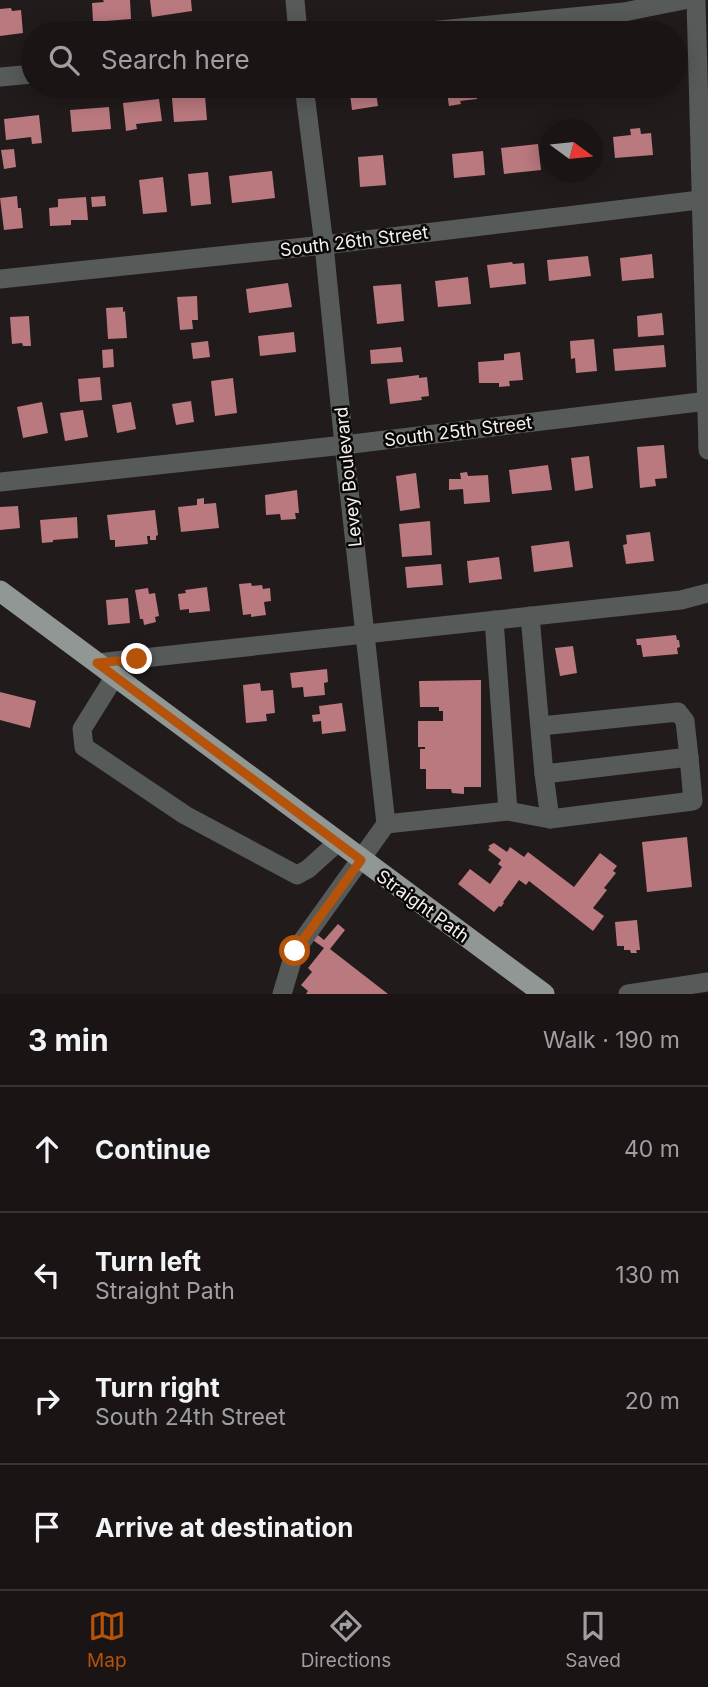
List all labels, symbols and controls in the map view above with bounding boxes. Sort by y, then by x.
search box [21,21,687,98]
icon: search [45,41,83,79]
text: Search here [101,44,250,75]
north arrow [540,119,603,182]
street label: South 26th Street [279,221,429,261]
street label: Levey Boulevard [330,406,366,548]
street label: South 25th Street [383,411,533,450]
route end [121,643,152,674]
street label: Straight Path [373,865,473,947]
route start [279,935,310,966]
text: 3 min [28,1022,109,1058]
text: Walk · 190 m [543,1026,680,1054]
icon: ahead [28,1130,66,1168]
text: Continue [95,1134,211,1165]
text: 40 m [624,1135,680,1163]
text: Turn left [95,1246,201,1277]
icon: left [28,1256,66,1294]
text: 130 m [615,1261,680,1289]
text: Straight Path [95,1277,235,1305]
text: Turn right [95,1372,220,1403]
icon: right [28,1382,66,1420]
text: 20 m [625,1387,680,1415]
text: South 24th Street [95,1403,286,1431]
icon: arrive [28,1508,66,1546]
text: Arrive at destination [95,1512,354,1543]
tab: Map [87,1607,127,1672]
tab: Directions [301,1607,391,1672]
tab: Saved [565,1607,621,1672]

